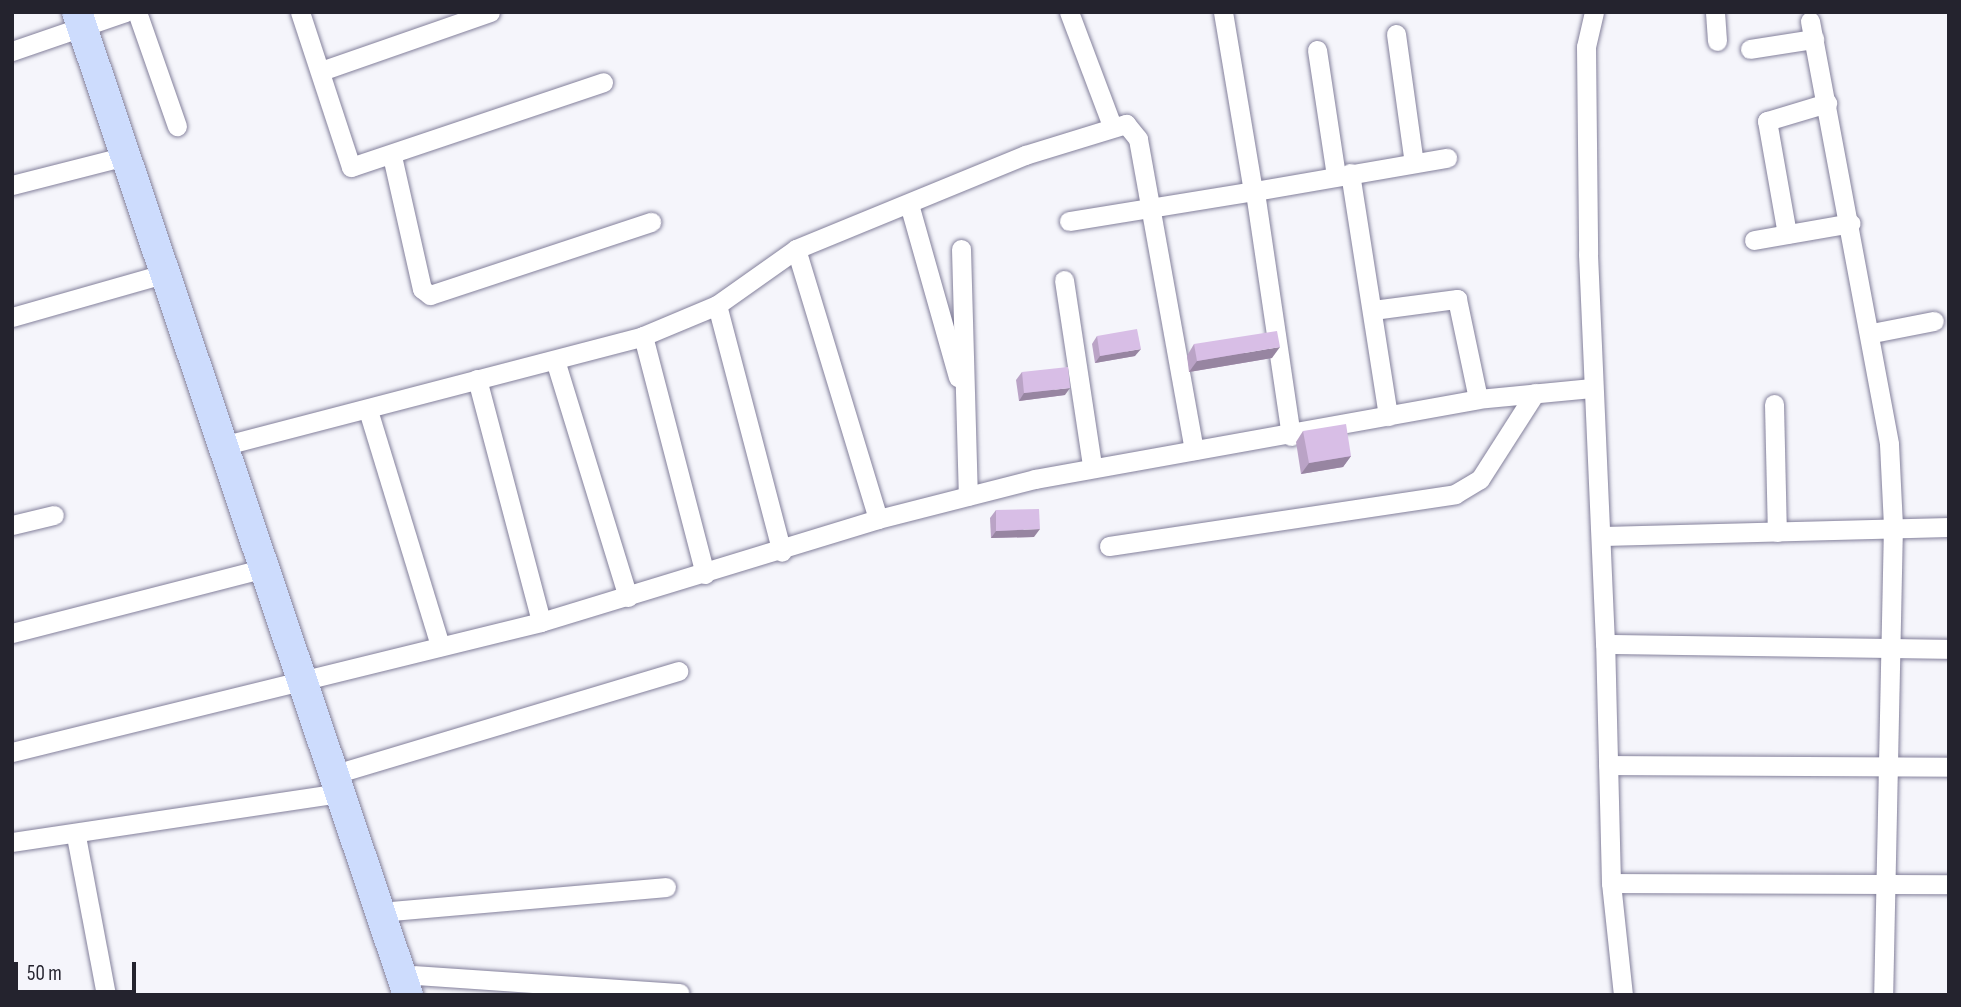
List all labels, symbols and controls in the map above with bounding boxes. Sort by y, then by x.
scale bar [18,948,140,992]
text: 50 m [27,961,62,986]

